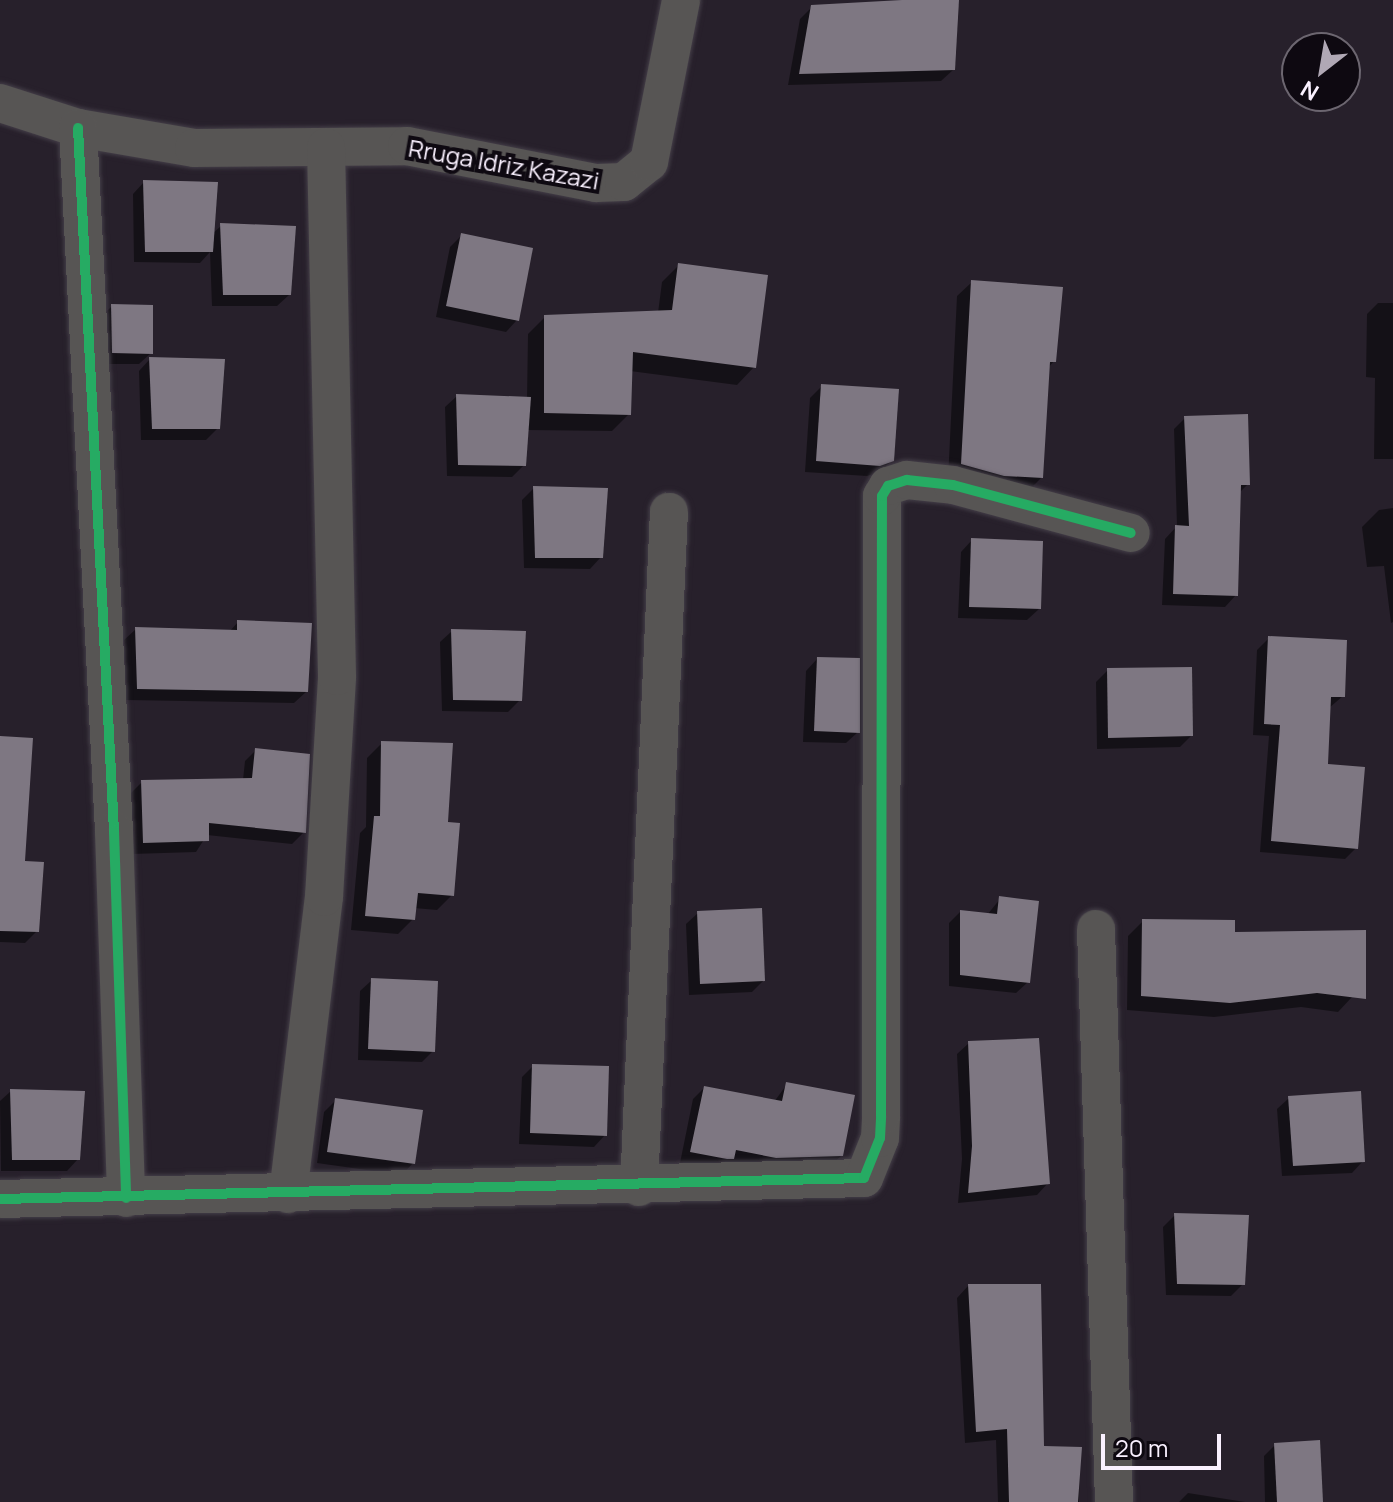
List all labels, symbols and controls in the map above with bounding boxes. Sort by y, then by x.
north arrow [1281,32,1361,112]
text: N [1295,74,1324,108]
street label: Rruga Idriz Kazazi [406,133,602,195]
scale bar [1105,1418,1225,1468]
text: 20 m [1115,1431,1168,1464]

